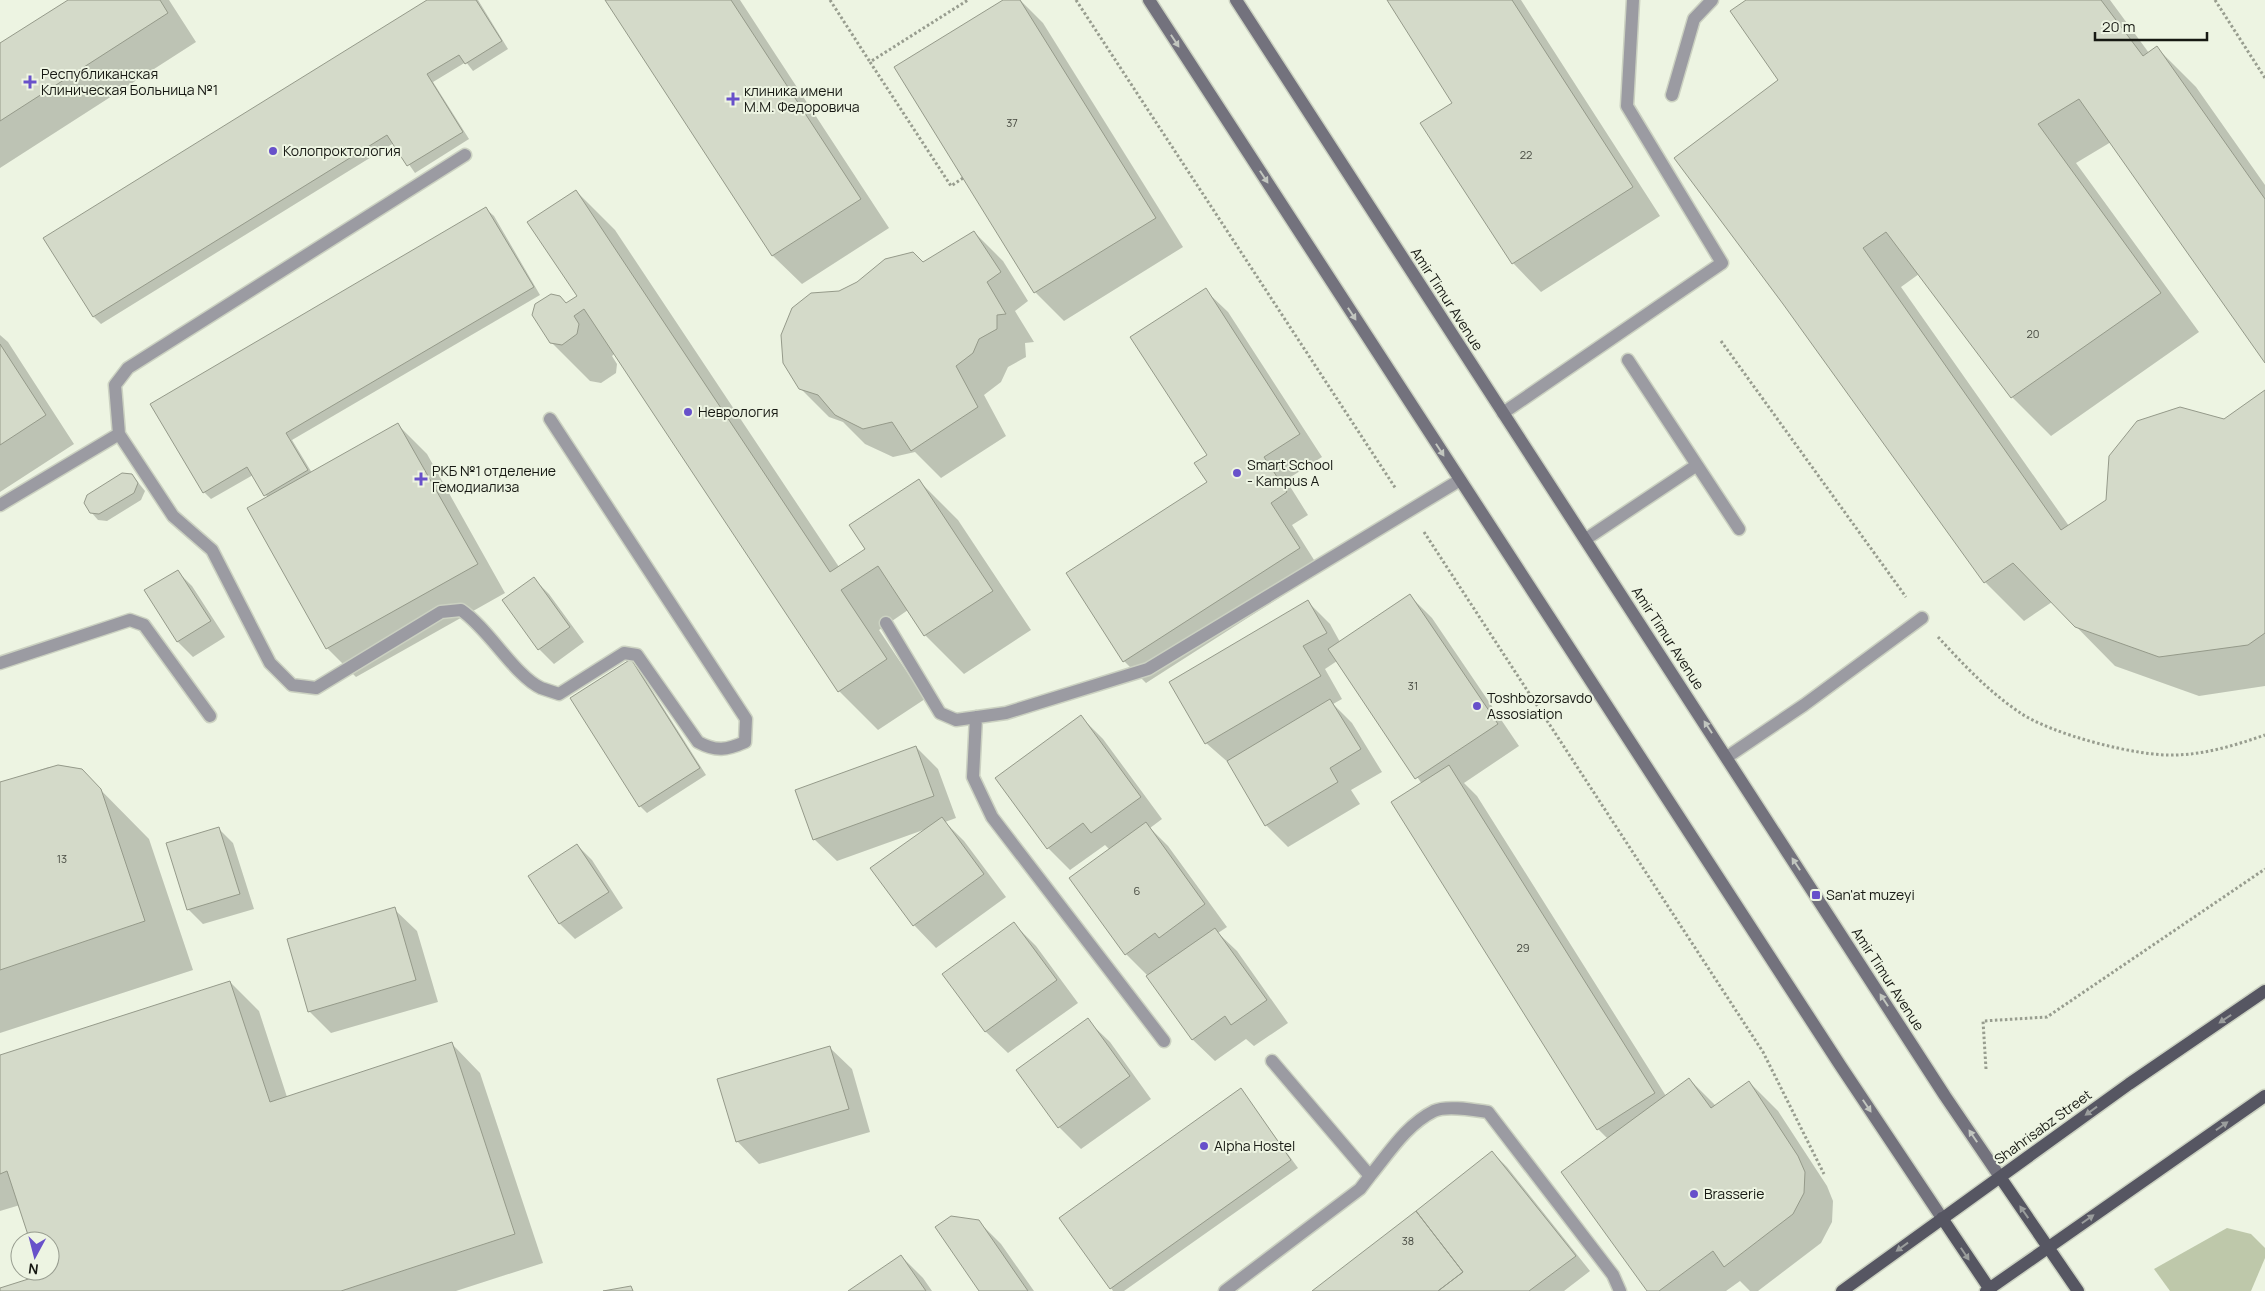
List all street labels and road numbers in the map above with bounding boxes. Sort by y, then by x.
street label: Amir Timur Avenue [1407,243,1488,354]
street label: Amir Timur Avenue [1628,582,1709,693]
street label: Amir Timur Avenue [1848,923,1929,1034]
street label: Shahrisabz Street [1990,1085,2095,1168]

